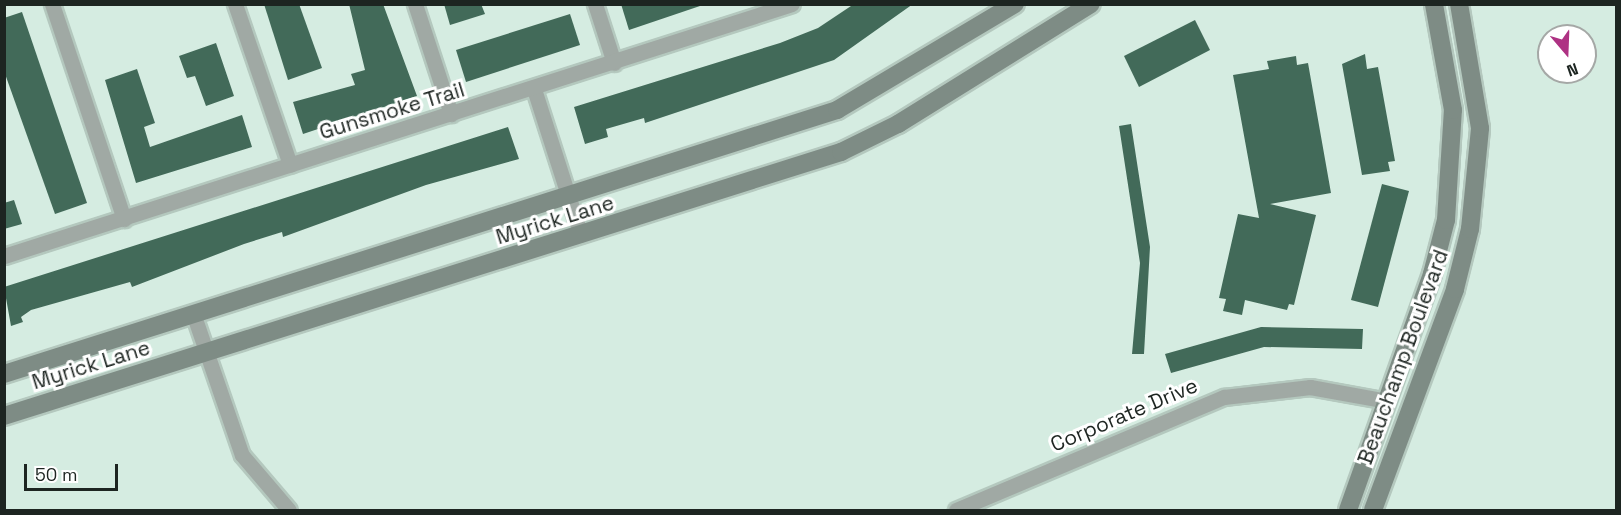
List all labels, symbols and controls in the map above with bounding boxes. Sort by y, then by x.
north arrow [1537,24,1597,84]
text: N [1564,58,1581,81]
street label: Gunsmoke Trail [316,77,468,145]
street label: Myrick Lane [493,190,617,250]
street label: Beauchamp Boulevard [1352,246,1454,468]
street label: Myrick Lane [29,335,153,395]
street label: Corporate Drive [1047,373,1201,457]
scale bar [27,452,122,490]
text: 50 m [35,463,77,486]

